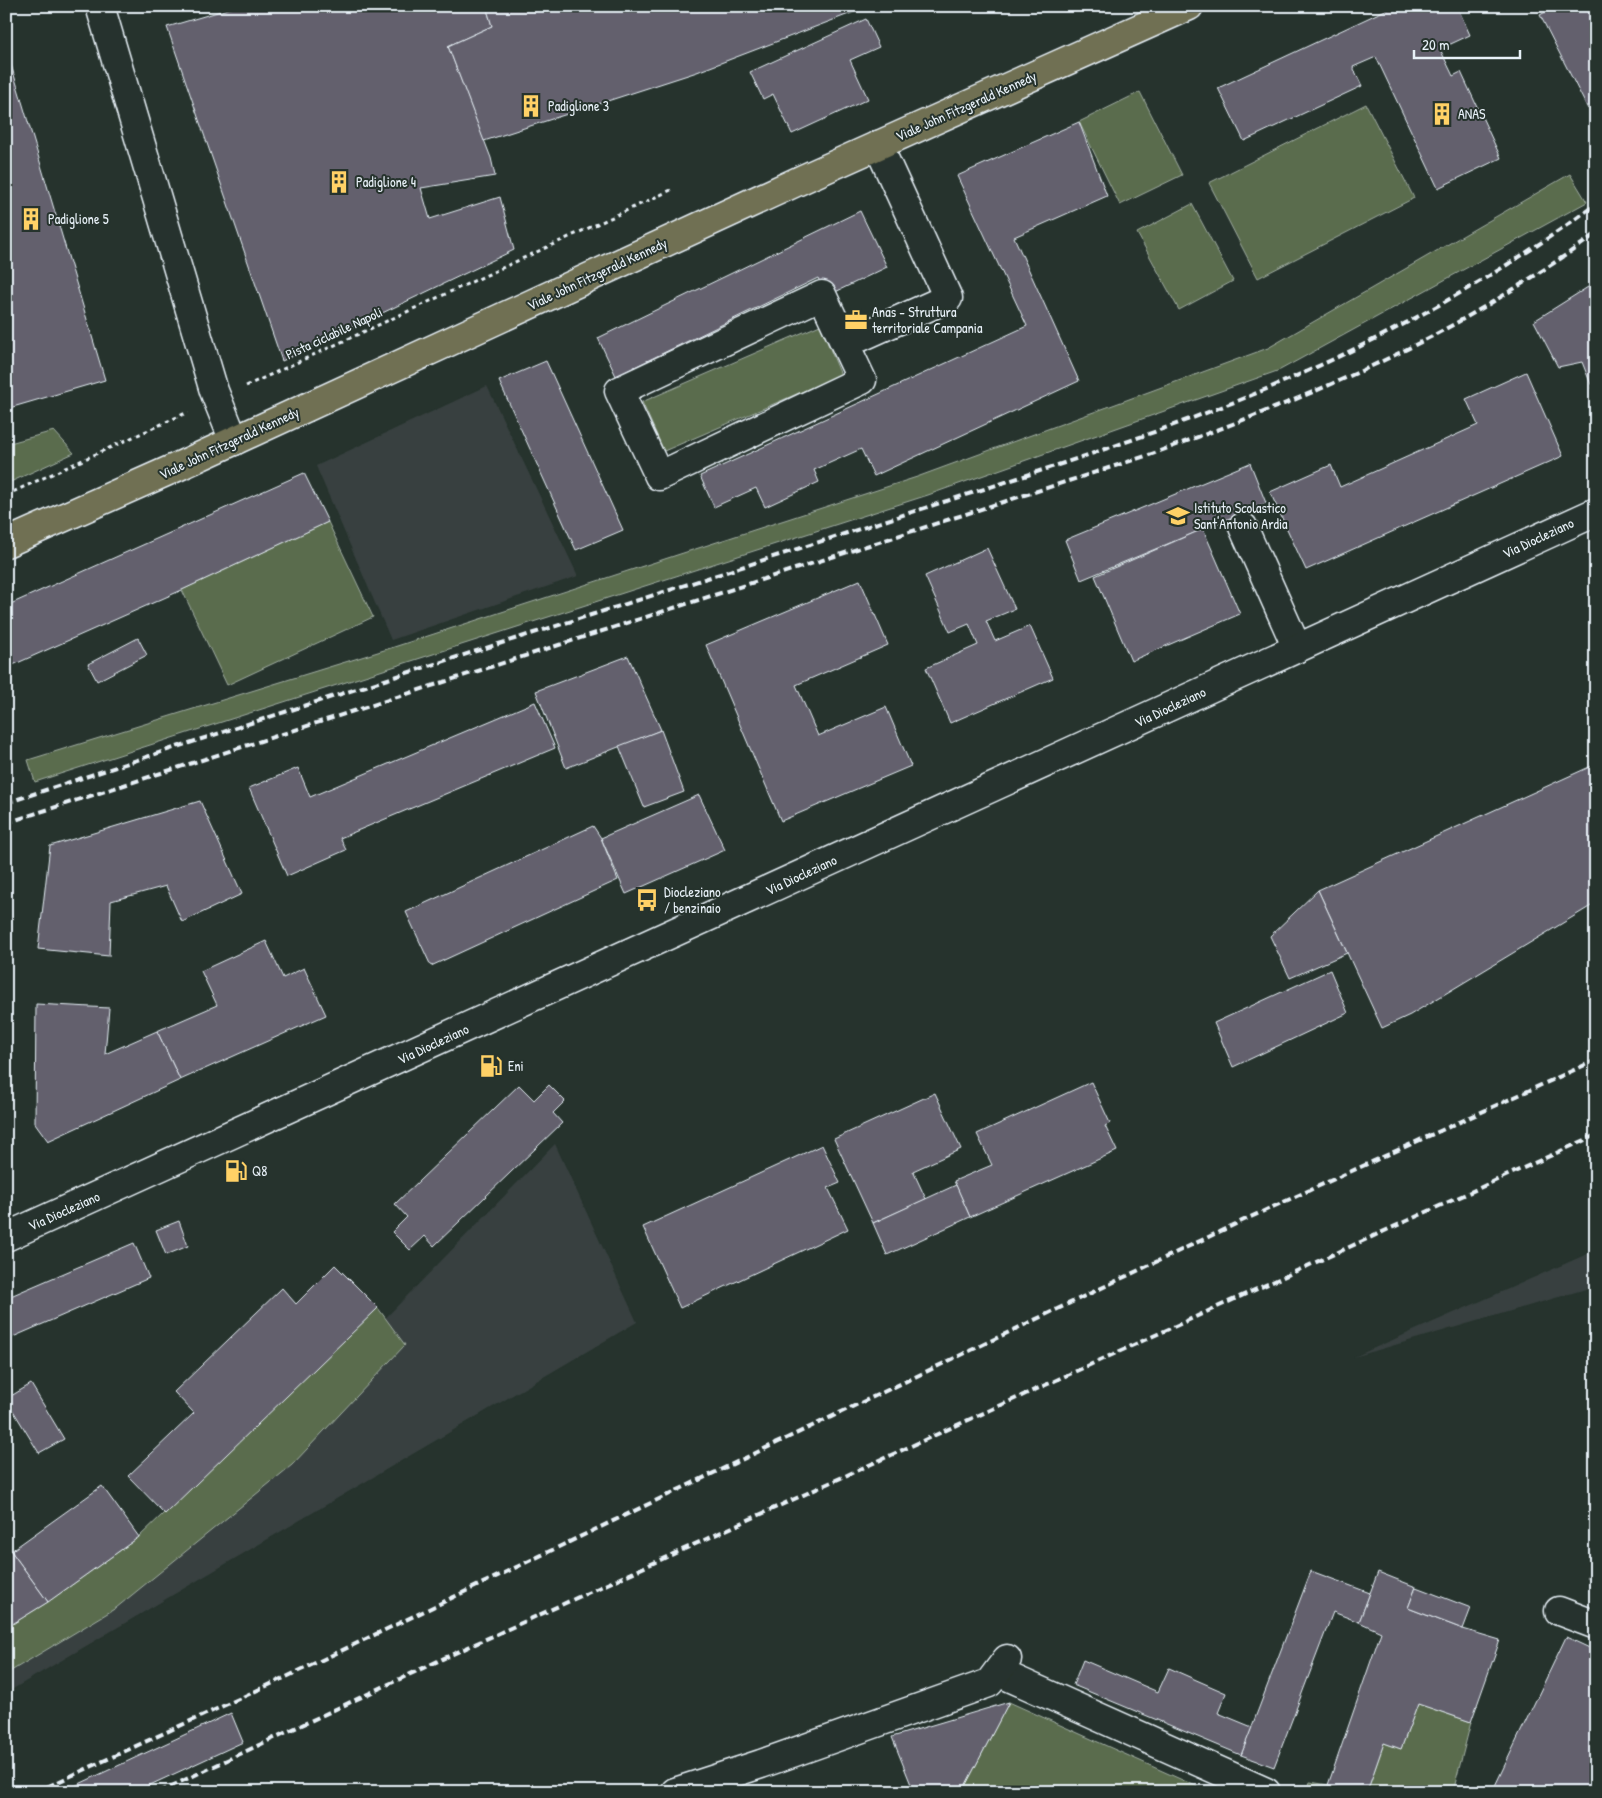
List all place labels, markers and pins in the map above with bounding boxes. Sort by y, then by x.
building icon: Padiglione 3 [518,93,544,119]
place label: Padiglione 3 [548,96,609,116]
building icon: ANAS [1429,101,1455,127]
place label: ANAS [1458,104,1486,123]
building icon: Padiglione 4 [326,169,352,195]
place label: Padiglione 4 [356,172,416,192]
building icon: Padiglione 5 [18,206,44,232]
place label: Padiglione 5 [48,209,109,229]
place label: Anas - Struttura territoriale Campania [872,302,983,338]
office icon: Anas - Struttura territoriale Campania [843,307,869,333]
place label: Istituto Scolastico Sant'Antonio Ardia [1194,498,1288,533]
school or university icon: Istituto Scolastico Sant'Antonio Ardia [1165,503,1191,529]
place label: Diocleziano / benzinaio [664,882,721,917]
bus stop icon: Diocleziano / benzinaio [634,887,660,913]
fuel station icon: Eni [478,1053,504,1079]
place label: Eni [508,1056,524,1075]
fuel station icon: Q8 [223,1158,249,1184]
place label: Q8 [252,1161,267,1180]

